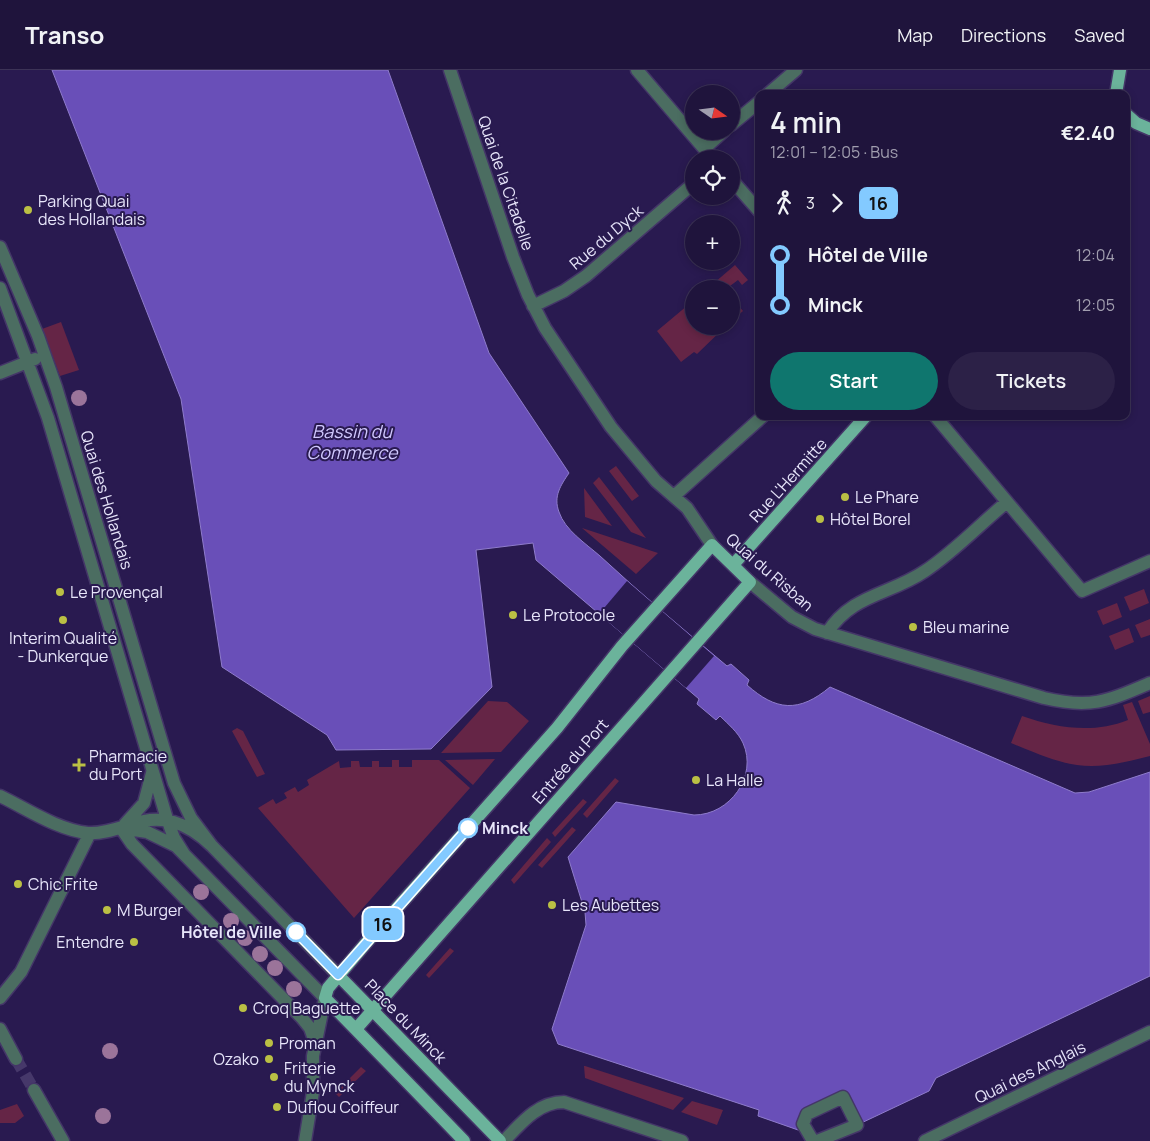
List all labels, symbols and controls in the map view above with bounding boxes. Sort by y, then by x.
text: Transo [25,18,104,51]
text: Map [897,23,933,47]
text: Directions [961,23,1046,47]
text: Saved [1074,23,1125,47]
north arrow [685,85,740,140]
map controls [685,85,740,335]
text: 4 min [770,103,842,141]
street label: Quai de la Citadelle [473,113,539,253]
text: €2.40 [1061,120,1115,146]
text: 12:01 – 12:05 · Bus [770,141,898,163]
button: locate [685,150,740,205]
icon: walk [770,189,798,217]
icon: forward [823,189,851,217]
place label: Parking Quai des Hollandais [38,190,145,230]
text: 16 [869,191,888,215]
text: 3 [806,192,815,214]
street label: Rue du Dyck [564,199,648,274]
marker: Parking Quai des Hollandais [22,204,34,216]
button: + [685,215,740,270]
text: Hôtel de Ville [808,242,928,268]
text: 12:04 [1076,244,1115,266]
button: − [685,280,740,335]
text: Minck [808,292,862,318]
text: 12:05 [1076,294,1115,316]
button: Start [770,352,938,410]
button: Tickets [948,352,1115,410]
water label: Bassin du Commerce [306,419,399,464]
street label: Quai des Hollandais [75,428,139,572]
street label: Rue L'Hermitte [744,433,832,527]
place label: Le Phare [855,486,919,508]
marker: Le Phare [839,491,851,503]
place label: Hôtel Borel [830,508,911,530]
marker: Hôtel Borel [814,513,826,525]
street label: Quai du Risban [722,528,818,616]
place label: Le Provençal [70,581,163,603]
marker: Le Provençal [54,586,66,598]
place label: Le Protocole [523,604,615,626]
marker: Le Protocole [507,609,519,621]
marker: Interim Qualité - Dunkerque [57,614,69,626]
place label: Bleu marine [923,616,1009,638]
marker: Bleu marine [907,621,919,633]
place label: Interim Qualité - Dunkerque [9,627,117,667]
street label: Entrée du Port [527,714,613,808]
place label: Pharmacie du Port [89,745,167,785]
marker: Pharmacie du Port [73,759,85,771]
place label: La Halle [706,769,763,791]
marker: La Halle [690,774,702,786]
place label: Minck [482,817,528,839]
marker: Minck [458,818,478,838]
place label: Chic Frite [28,873,98,895]
marker: Chic Frite [12,878,24,890]
place label: Les Aubettes [562,894,659,916]
place label: M Burger [117,899,183,921]
marker: Les Aubettes [546,899,558,911]
marker: M Burger [101,904,113,916]
line badge: 16 [360,908,406,940]
text: 16 [373,912,393,936]
place label: Hôtel de Ville [181,921,282,943]
marker: Hôtel de Ville [286,922,306,942]
place label: Entendre [56,931,124,953]
marker: Entendre [128,936,140,948]
street label: Place du Minck [360,974,453,1069]
place label: Croq Baguette [253,997,360,1019]
marker: Croq Baguette [237,1002,249,1014]
place label: Proman [279,1032,336,1054]
street label: Quai des Anglais [971,1036,1089,1108]
marker: Proman [263,1037,275,1049]
place label: Ozako [213,1048,259,1070]
marker: Ozako [263,1053,275,1065]
place label: Friterie du Mynck [284,1057,355,1097]
marker: Friterie du Mynck [268,1071,280,1083]
place label: Duflou Coiffeur [287,1096,399,1118]
marker: Duflou Coiffeur [271,1101,283,1113]

